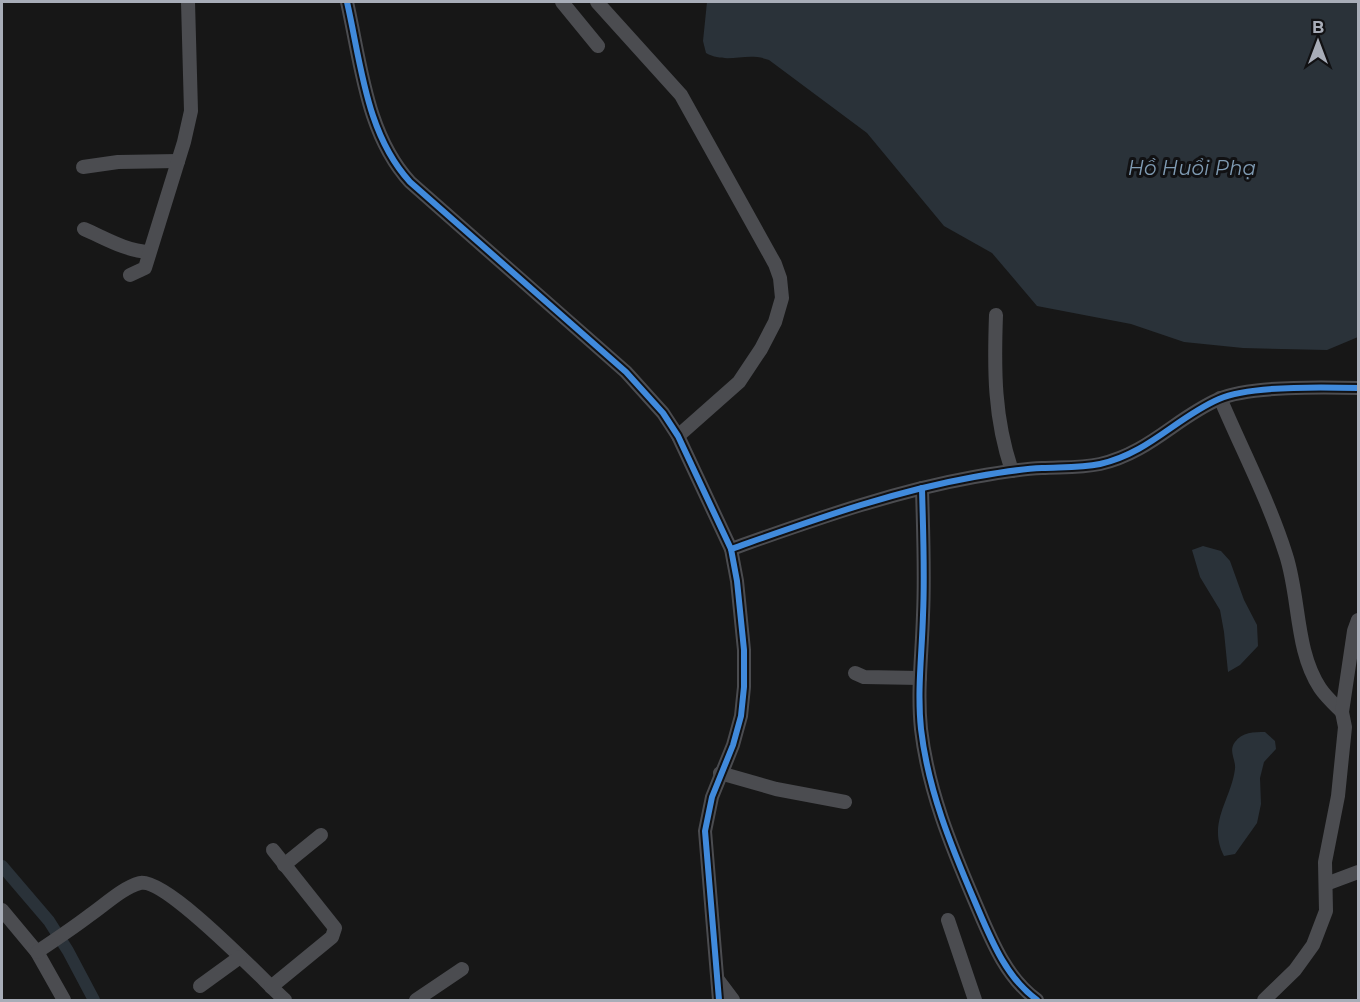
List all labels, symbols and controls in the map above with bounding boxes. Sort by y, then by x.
north arrow [1288,12,1348,72]
text: B [1312,18,1324,37]
water label: Hồ Huổi Phạ [1128,156,1256,180]

